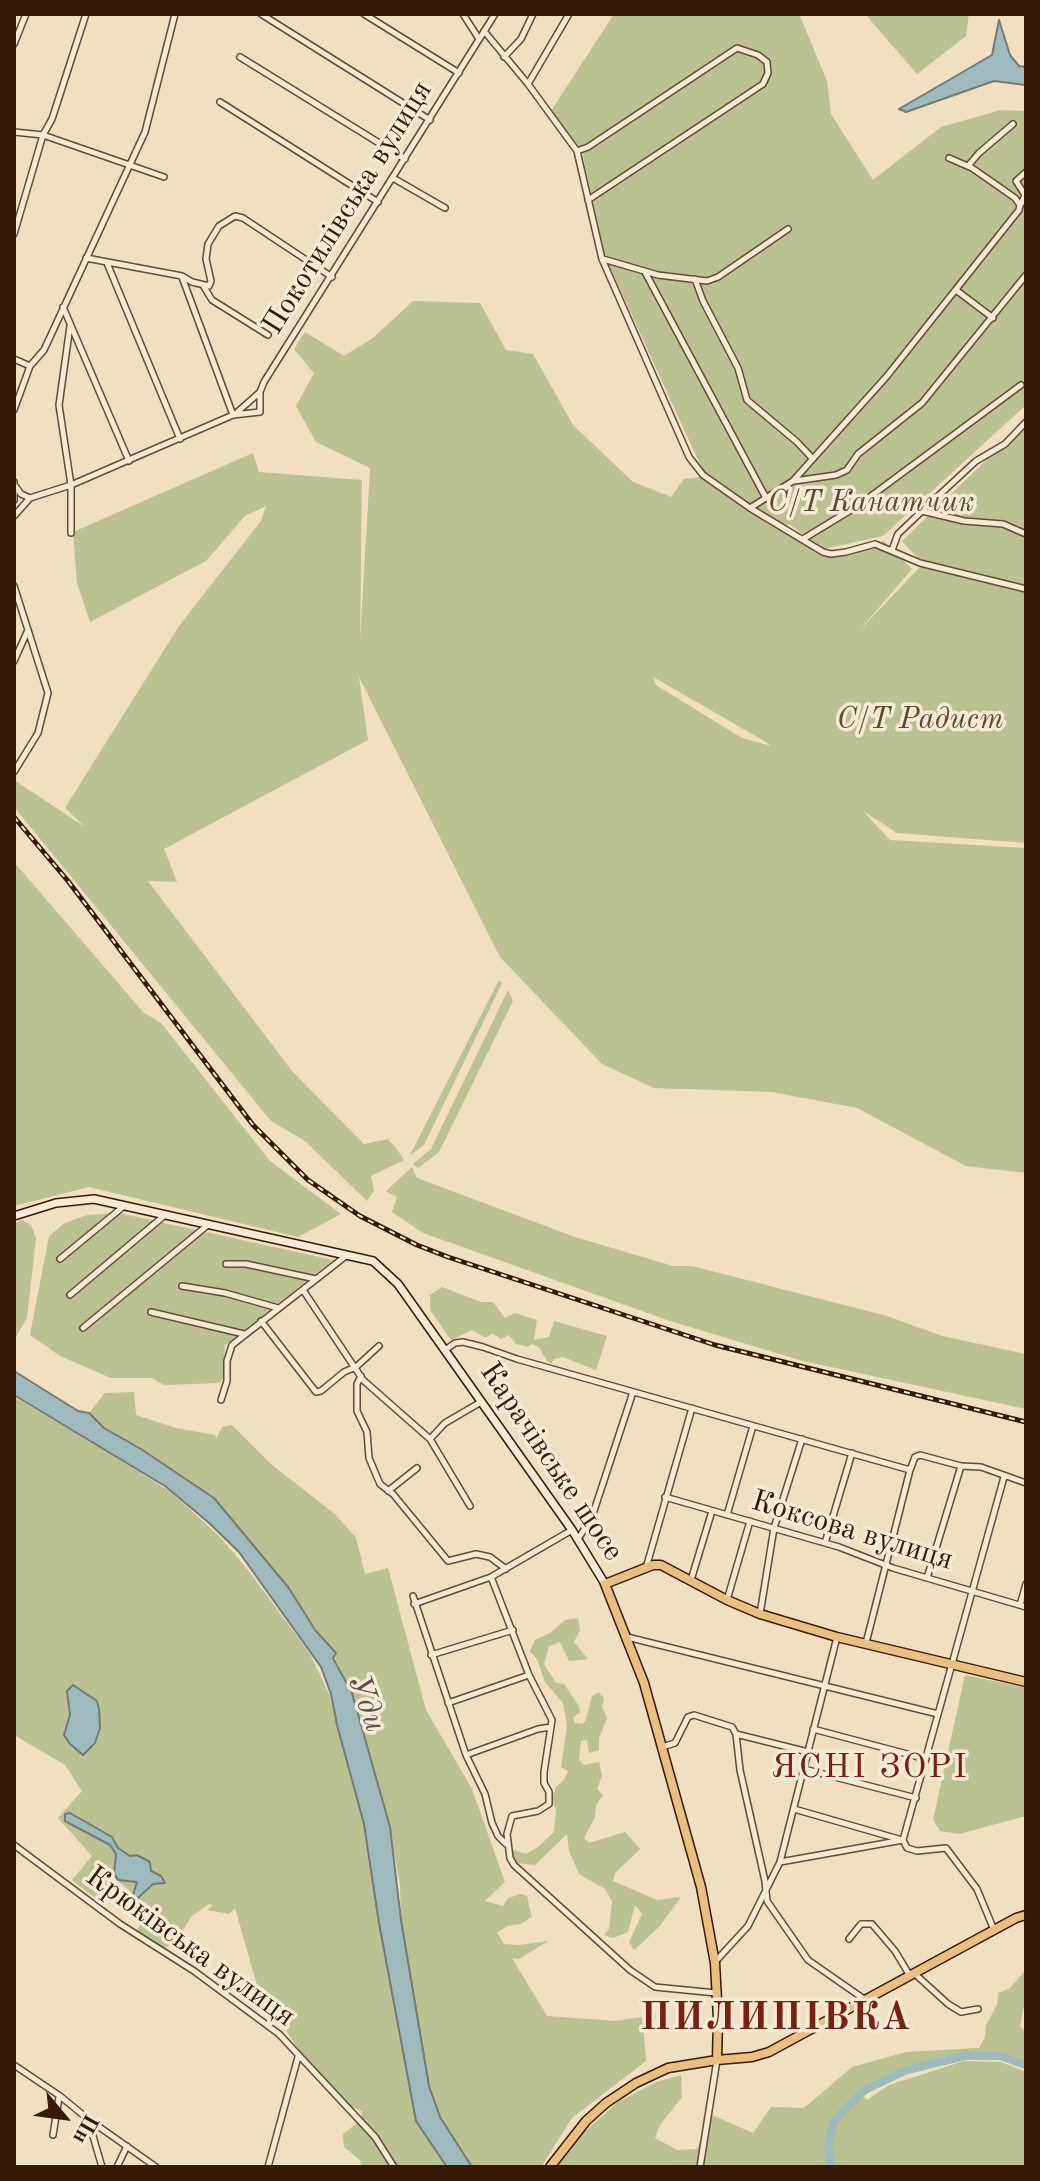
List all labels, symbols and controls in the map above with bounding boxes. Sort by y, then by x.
street label: Покотилівська вулиця [255,75,441,341]
park label: С/Т Канатчик [767,485,975,521]
park label: С/Т Радист [837,702,1003,738]
street label: Карачівське шосе [471,1356,631,1568]
street label: Коксова вулиця [747,1483,957,1579]
water label: Уди [338,1669,394,1737]
district label: ЯСНІ ЗОРІ [771,1748,969,1788]
street label: Крюківська вулиця [78,1859,302,2035]
district label: ПИЛИПІВКА [640,1996,912,2042]
north arrow [24,2077,104,2157]
text: Пн [68,2110,102,2147]

